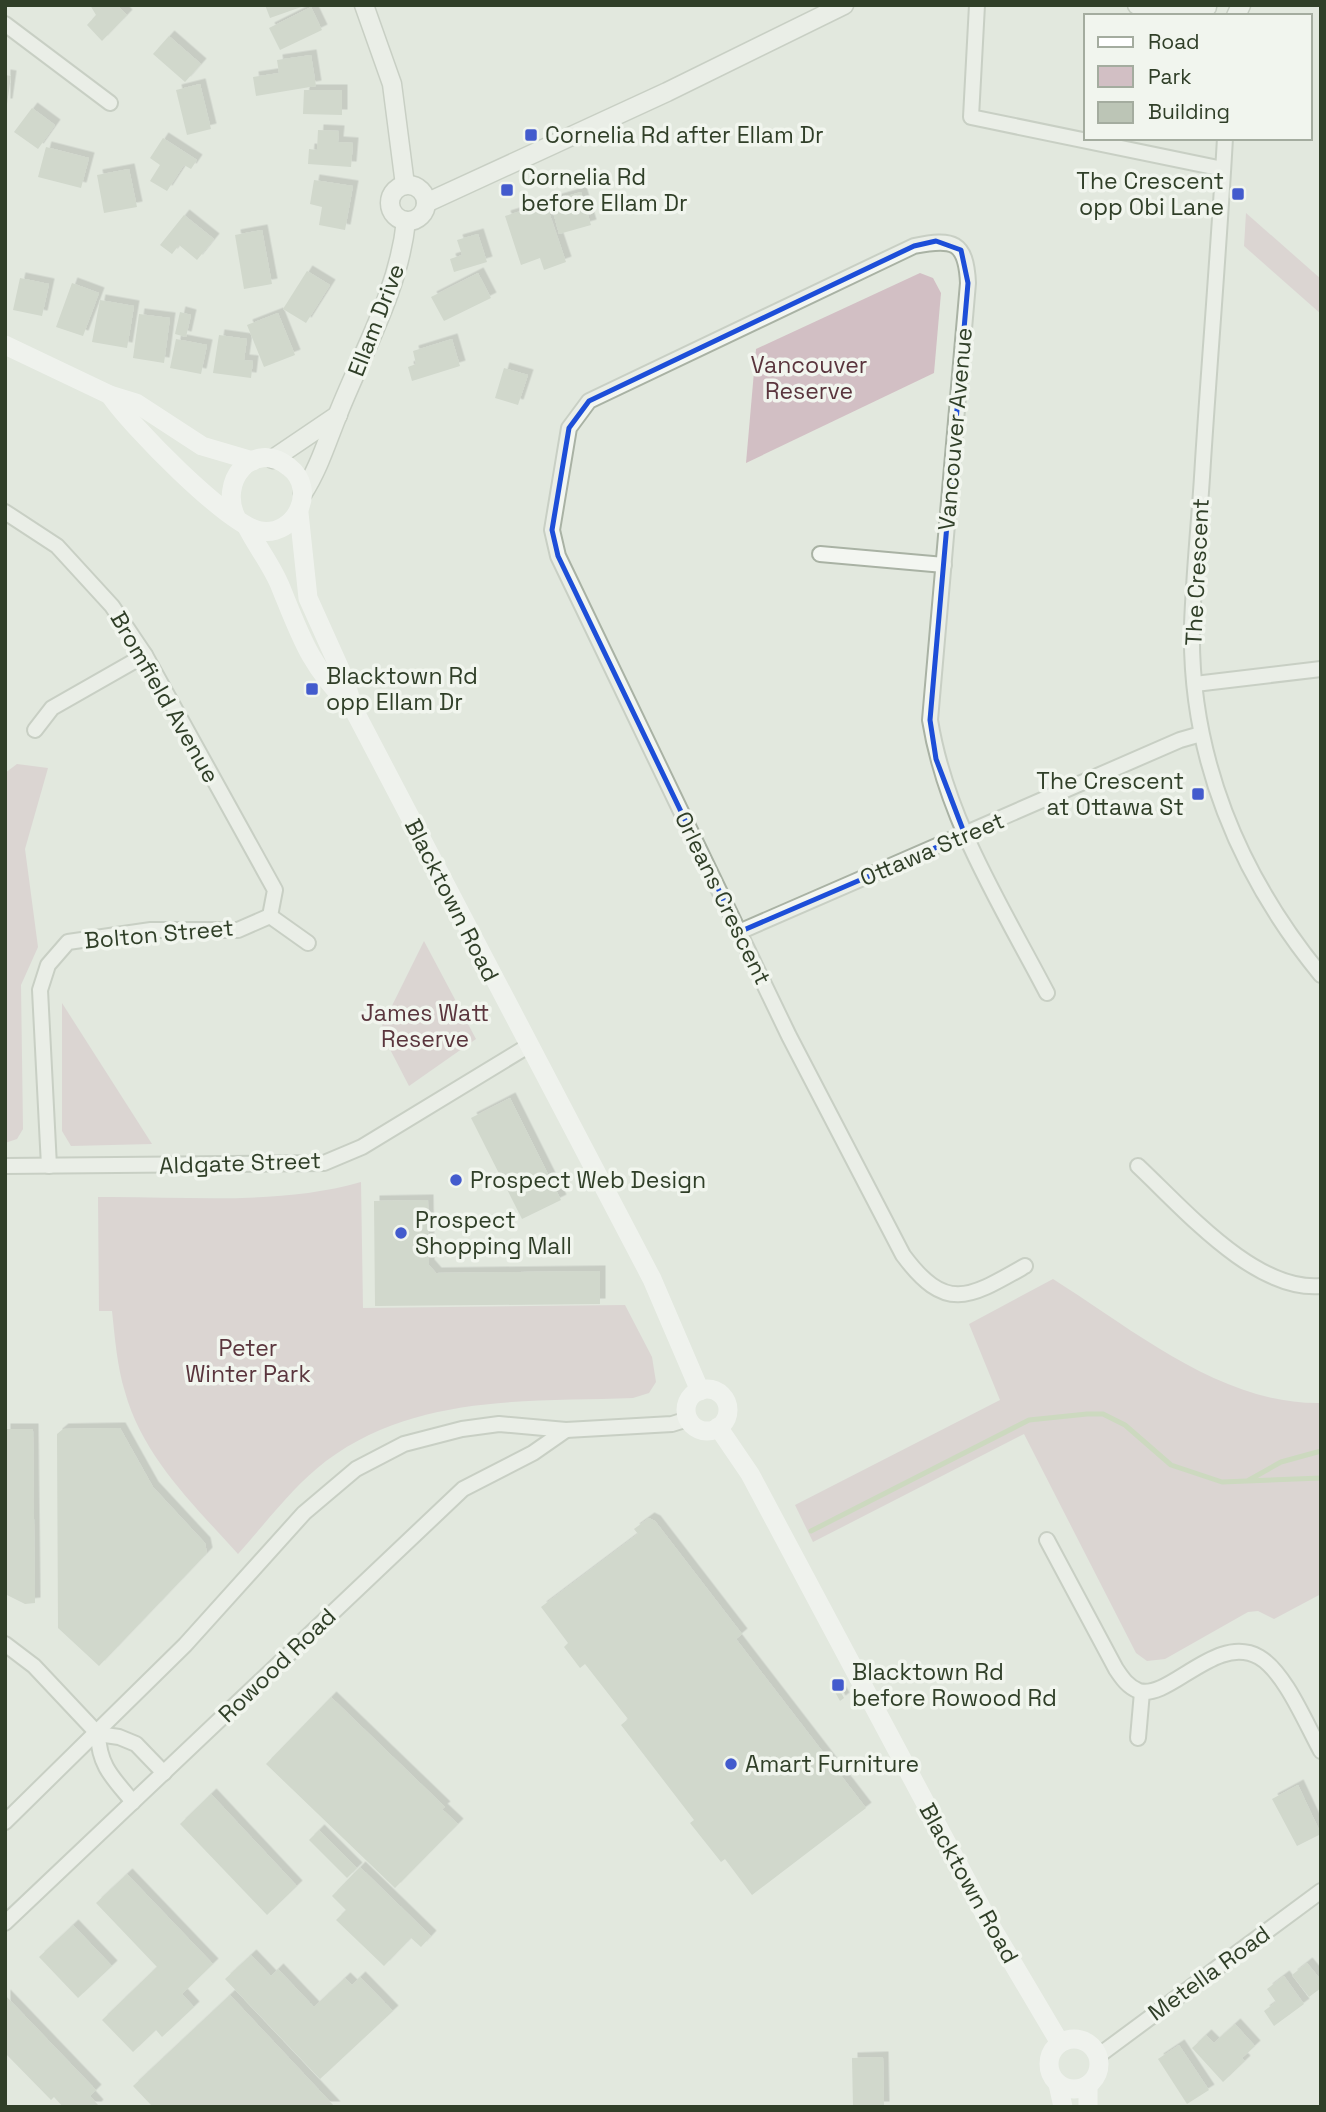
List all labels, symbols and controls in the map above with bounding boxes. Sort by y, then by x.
legend [1084,14,1312,140]
text: Road [1148,28,1200,55]
text: Park [1148,63,1192,90]
text: Building [1148,98,1230,125]
place label: Cornelia Rd after Ellam Dr [545,120,824,150]
marker: Cornelia Rd after Ellam Dr [523,127,539,143]
place label: Cornelia Rd before Ellam Dr [521,162,688,218]
place label: The Crescent opp Obi Lane [1076,166,1224,222]
marker: Cornelia Rd before Ellam Dr [499,182,515,198]
marker: The Crescent opp Obi Lane [1230,186,1246,202]
street label: Ellam Drive [341,259,411,381]
street label: Vancouver Avenue [931,326,979,532]
park label: Vancouver Reserve [751,350,868,406]
street label: The Crescent [1178,497,1216,647]
street label: Bromfield Avenue [104,606,226,788]
place label: Blacktown Rd opp Ellam Dr [326,661,478,717]
marker: Blacktown Rd opp Ellam Dr [304,681,320,697]
place label: The Crescent at Ottawa St [1036,766,1184,822]
marker: The Crescent at Ottawa St [1190,786,1206,802]
street label: Ottawa Street [855,805,1009,893]
street label: Orleans Crescent [668,806,778,990]
street label: Blacktown Road [398,813,506,987]
street label: Bolton Street [83,913,235,955]
park label: James Watt Reserve [361,998,489,1054]
street label: Aldgate Street [158,1145,322,1181]
place label: Prospect Web Design [470,1165,706,1195]
marker: Prospect Web Design [448,1172,464,1188]
place label: Prospect Shopping Mall [415,1205,572,1261]
marker: Prospect Shopping Mall [393,1225,409,1241]
park label: Peter Winter Park [185,1333,311,1389]
street label: Rowood Road [212,1601,342,1729]
place label: Blacktown Rd before Rowood Rd [852,1657,1057,1713]
marker: Blacktown Rd before Rowood Rd [830,1677,846,1693]
place label: Amart Furniture [745,1749,919,1779]
marker: Amart Furniture [723,1756,739,1772]
street label: Blacktown Road [913,1797,1025,1969]
street label: Metella Road [1142,1919,1276,2027]

